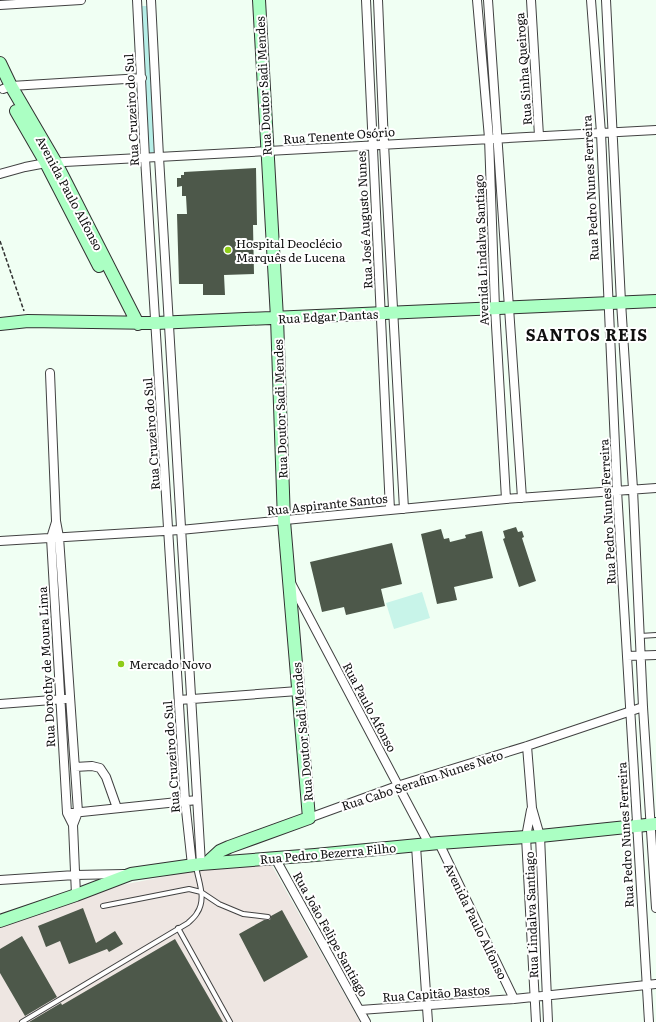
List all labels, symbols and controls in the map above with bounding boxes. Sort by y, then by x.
street label: Rua Sinha Queiroga [510,11,536,126]
street label: Rua Doutor Sadi Mendes [250,15,276,156]
street label: Rua Cruzeiro do Sul [119,53,143,167]
street label: Rua Pedro Nunes Ferreira [577,114,603,261]
street label: Rua Tenente Osório [283,122,395,148]
street label: Avenida Paulo Alfonso [32,132,108,254]
street label: Rua José Augusto Nunes [351,150,377,289]
street label: Avenida Lindalva Santiago [469,174,493,326]
place label: Hospital Deoclécio Marquês de Lucena [236,234,346,266]
marker: Hospital Deoclécio Marquês de Lucena [223,245,233,255]
street label: Rua Edgar Dantas [277,304,379,328]
district label: SANTOS REIS [526,322,648,346]
street label: Rua Doutor Sadi Mendes [269,338,291,479]
street label: Rua Cruzeiro do Sul [138,377,164,491]
street label: Rua Pedro Nunes Ferreira [594,438,620,585]
street label: Rua Aspirante Santos [266,489,389,519]
street label: Rua Dorothy de Moura Lima [33,586,59,748]
place label: Mercado Novo [129,655,212,673]
marker: Mercado Novo [116,659,126,669]
street label: Rua Paulo Afonso [339,659,401,755]
street label: Rua Doutor Sadi Mendes [287,661,317,802]
street label: Rua Cruzeiro do Sul [158,700,184,814]
street label: Rua Cabo Serafim Nunes Neto [339,745,505,815]
street label: Rua Pedro Nunes Ferreira [612,761,638,908]
street label: Rua Pedro Bezerra Filho [259,838,397,868]
street label: Rua Lindalva Santiago [520,851,542,979]
street label: Avenida Paulo Alfonso [440,860,512,982]
street label: Rua João Felipe Santiago [289,868,373,1000]
street label: Rua Capitão Bastos [382,980,491,1006]

